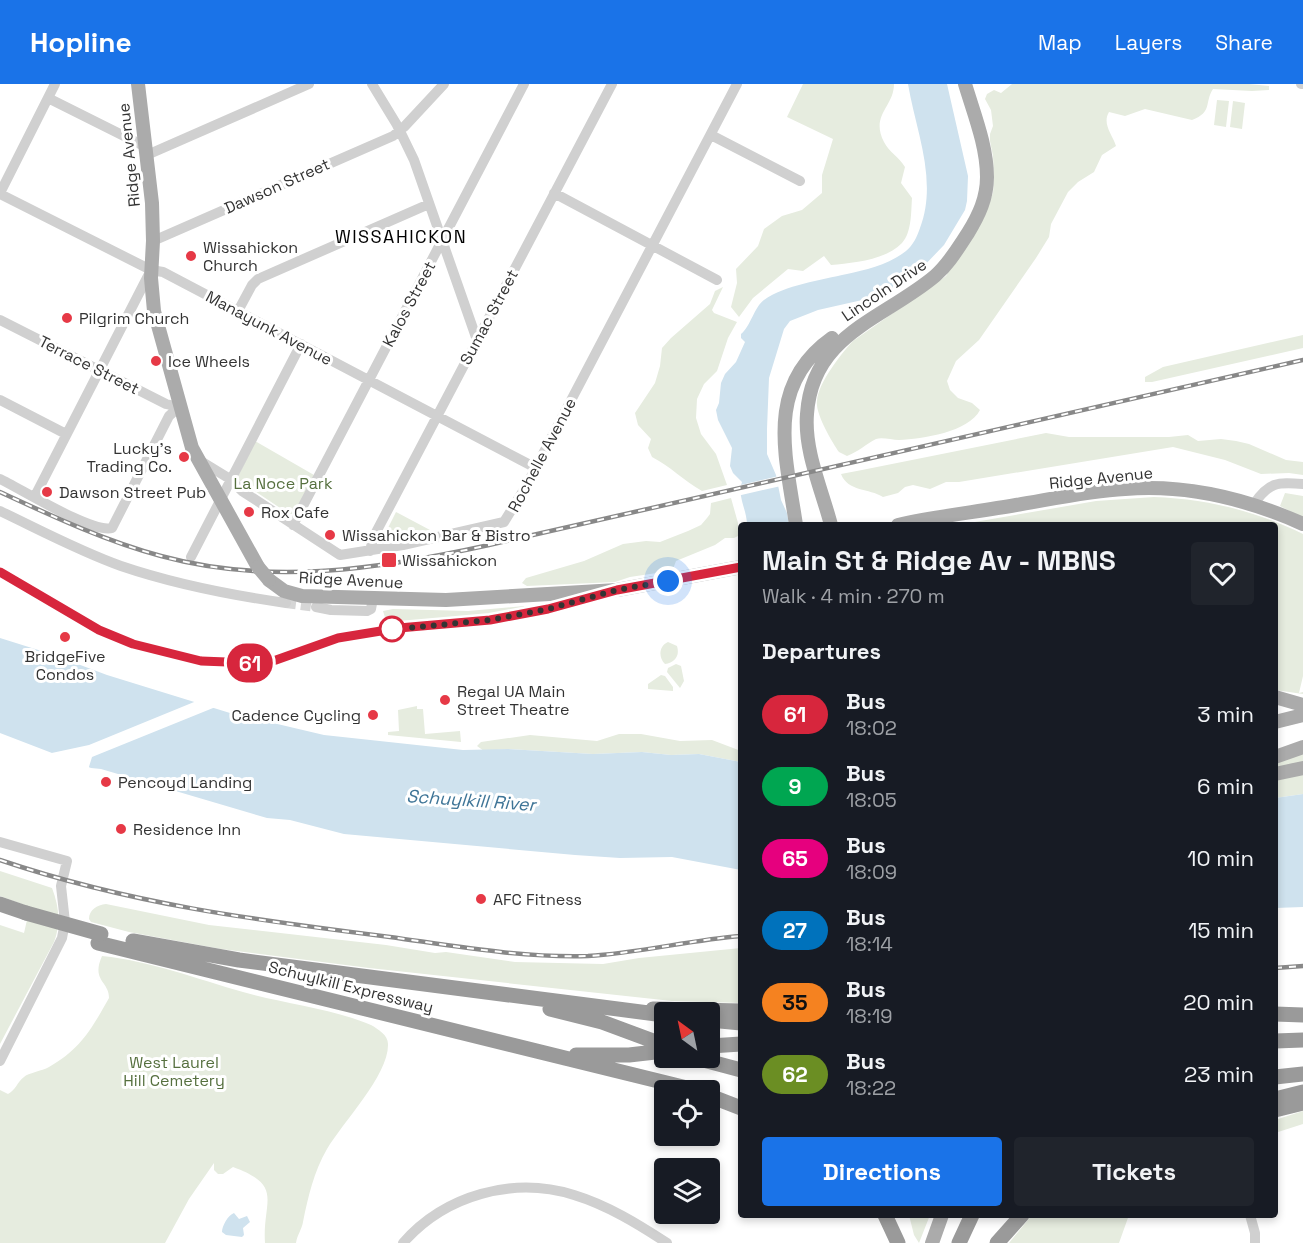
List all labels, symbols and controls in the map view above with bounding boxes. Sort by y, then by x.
text: Hopline [30,24,132,60]
text: Map [1038,29,1082,56]
text: Layers [1115,29,1182,56]
text: Share [1215,29,1273,56]
street label: Ridge Avenue [113,102,145,208]
street label: Dawson Street [221,153,333,219]
district label: WISSAHICKON [335,225,467,248]
place label: Wissahickon Church [203,237,298,276]
marker: Wissahickon Church [184,249,198,263]
street label: Lincoln Drive [837,254,931,326]
street label: Kalos Street [378,257,440,351]
street label: Sumac Street [455,266,523,368]
street label: Manayunk Avenue [202,286,336,370]
place label: Pilgrim Church [79,308,189,329]
marker: Pilgrim Church [60,311,74,325]
street label: Terrace Street [35,331,143,399]
place label: Ice Wheels [168,351,250,372]
marker: Ice Wheels [149,354,163,368]
street label: Rochelle Avenue [503,394,581,516]
place label: Lucky's Trading Co. [87,438,172,477]
marker: Lucky's Trading Co. [177,450,191,464]
street label: Ridge Avenue [1048,462,1154,494]
park label: La Noce Park [234,473,333,494]
place label: Dawson Street Pub [59,482,206,503]
marker: Dawson Street Pub [40,485,54,499]
place label: Rox Cafe [261,502,329,523]
marker: Rox Cafe [242,505,256,519]
place label: Wissahickon Bar & Bistro [342,525,531,546]
marker: Wissahickon Bar & Bistro [323,528,337,542]
text: Main St & Ridge Av - MBNS [762,542,1116,578]
button: heart [1191,542,1254,605]
place label: Wissahickon [402,550,497,571]
marker: Wissahickon [380,551,398,569]
your location [653,566,683,596]
street label: Ridge Avenue [298,567,404,593]
text: Walk · 4 min · 270 m [762,583,945,609]
unlabelled marker [379,616,405,642]
marker: BridgeFive Condos [58,630,72,644]
text: Departures [762,637,881,665]
line badge: 61 [223,644,277,682]
place label: BridgeFive Condos [25,646,105,685]
text: 61 [239,650,261,677]
place label: Regal UA Main Street Theatre [457,681,570,720]
text: Bus [846,687,886,715]
marker: Regal UA Main Street Theatre [438,693,452,707]
text: 3 min [1197,700,1254,728]
text: 61 [784,701,806,728]
place label: Cadence Cycling [231,705,361,726]
marker: Cadence Cycling [366,708,380,722]
text: 18:02 [846,715,897,741]
text: Bus [846,759,886,787]
place label: Pencoyd Landing [118,772,252,793]
text: 6 min [1197,772,1254,800]
text: 9 [789,773,801,800]
marker: Pencoyd Landing [99,775,113,789]
water label: Schuylkill River [406,784,538,816]
text: 18:05 [846,787,897,813]
place label: Residence Inn [133,819,241,840]
marker: Residence Inn [114,822,128,836]
text: Bus [846,831,886,859]
text: 10 min [1187,844,1254,872]
text: 65 [782,845,808,872]
text: 18:09 [846,859,897,885]
place label: AFC Fitness [493,889,582,910]
marker: AFC Fitness [474,892,488,906]
text: Bus [846,903,886,931]
text: 15 min [1188,916,1254,944]
text: 27 [783,917,807,944]
text: 18:14 [846,931,893,957]
street label: Schuylkill Expressway [266,956,436,1018]
text: Bus [846,975,886,1003]
text: 20 min [1183,988,1254,1016]
text: 35 [782,989,808,1016]
north arrow [654,1002,720,1068]
map controls [654,1002,720,1224]
text: 18:19 [846,1003,892,1029]
text: Bus [846,1047,886,1075]
park label: West Laurel Hill Cemetery [123,1052,225,1091]
text: 23 min [1184,1060,1254,1088]
text: 62 [782,1061,808,1088]
text: 18:22 [846,1075,896,1101]
button: locate [654,1080,720,1146]
button: Directions [762,1137,1002,1206]
button: Tickets [1014,1137,1254,1206]
button: layers [654,1158,720,1224]

